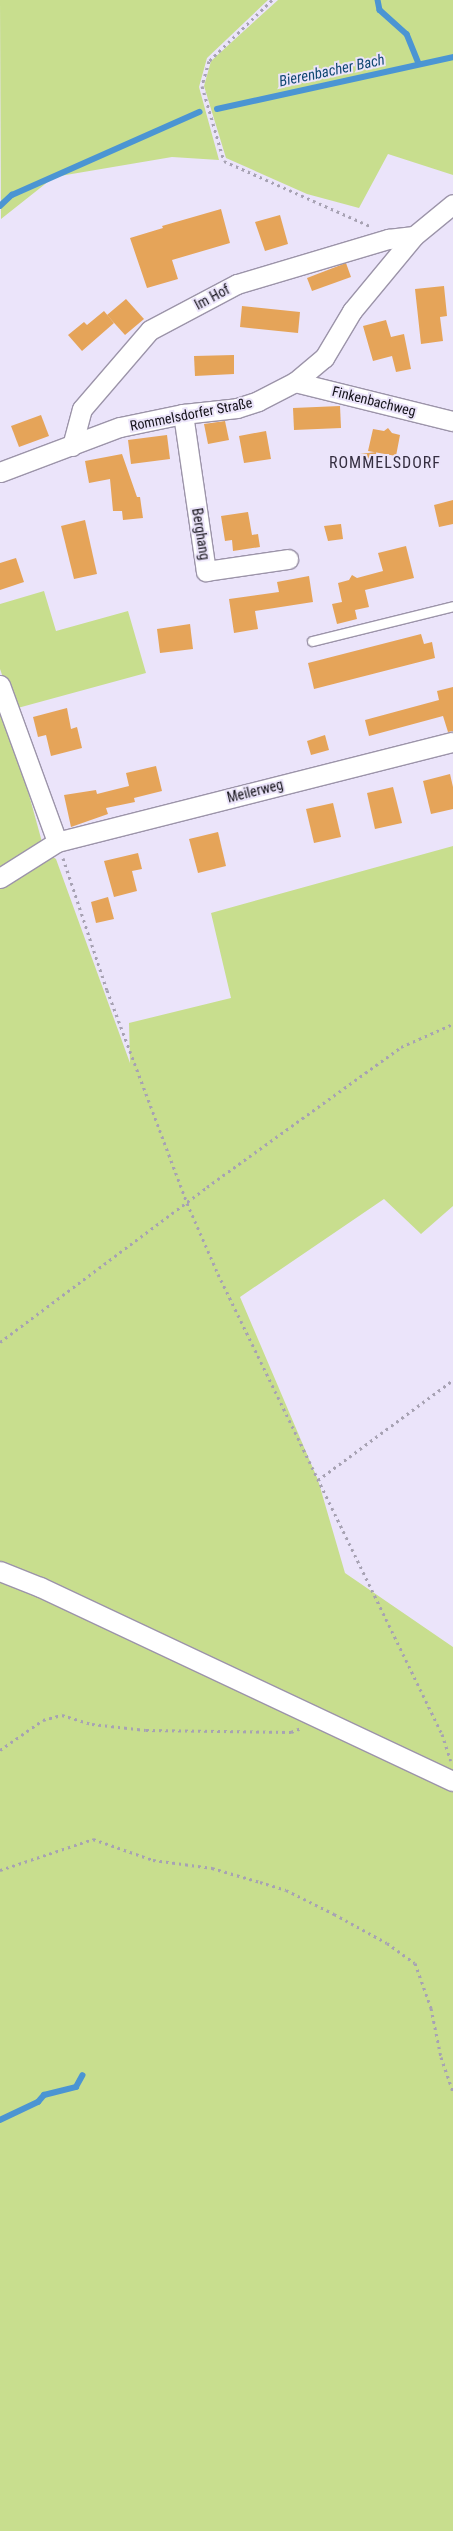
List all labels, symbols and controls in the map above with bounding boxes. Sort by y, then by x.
water label: Bierenbacher Bach [278,51,386,91]
street label: Im Hof [192,281,232,313]
street label: Finkenbachweg [330,382,418,420]
street label: Rommelsdorfer Straße [128,394,254,434]
district label: ROMMELSDORF [328,453,442,473]
street label: Berghang [189,507,213,561]
street label: Meilerweg [225,776,285,806]

